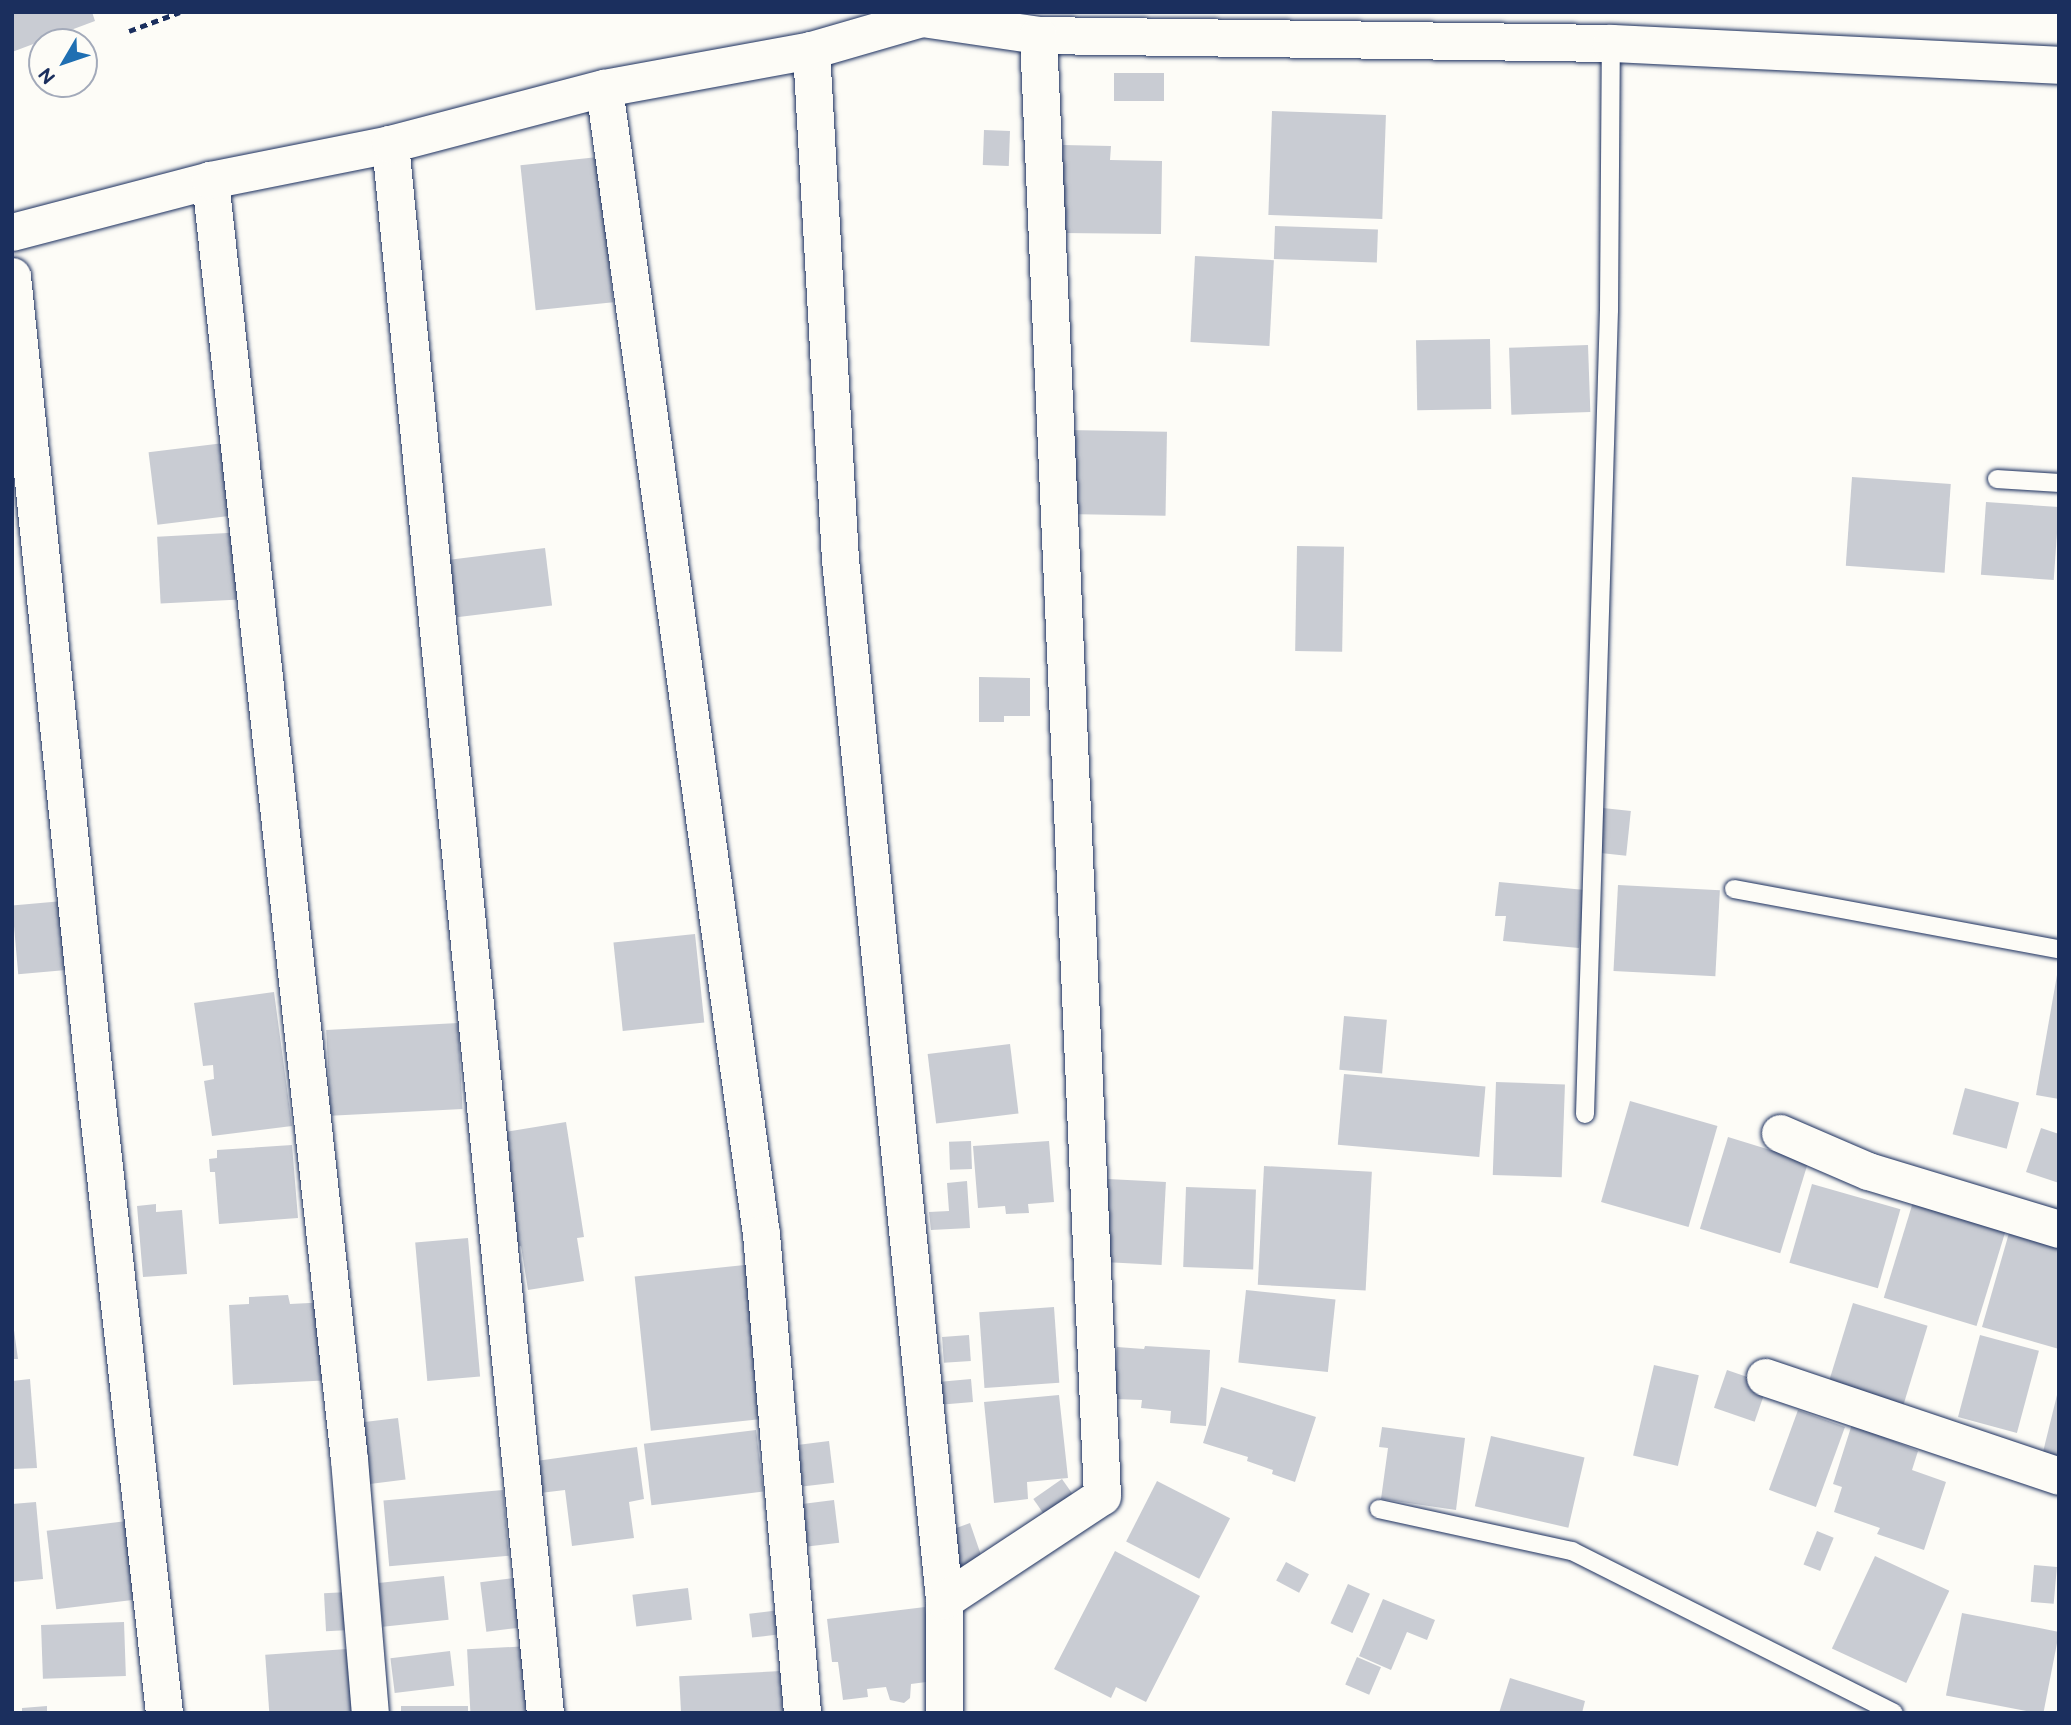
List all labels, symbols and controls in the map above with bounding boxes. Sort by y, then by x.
north arrow [28,28,98,98]
text: N [34,62,61,88]

